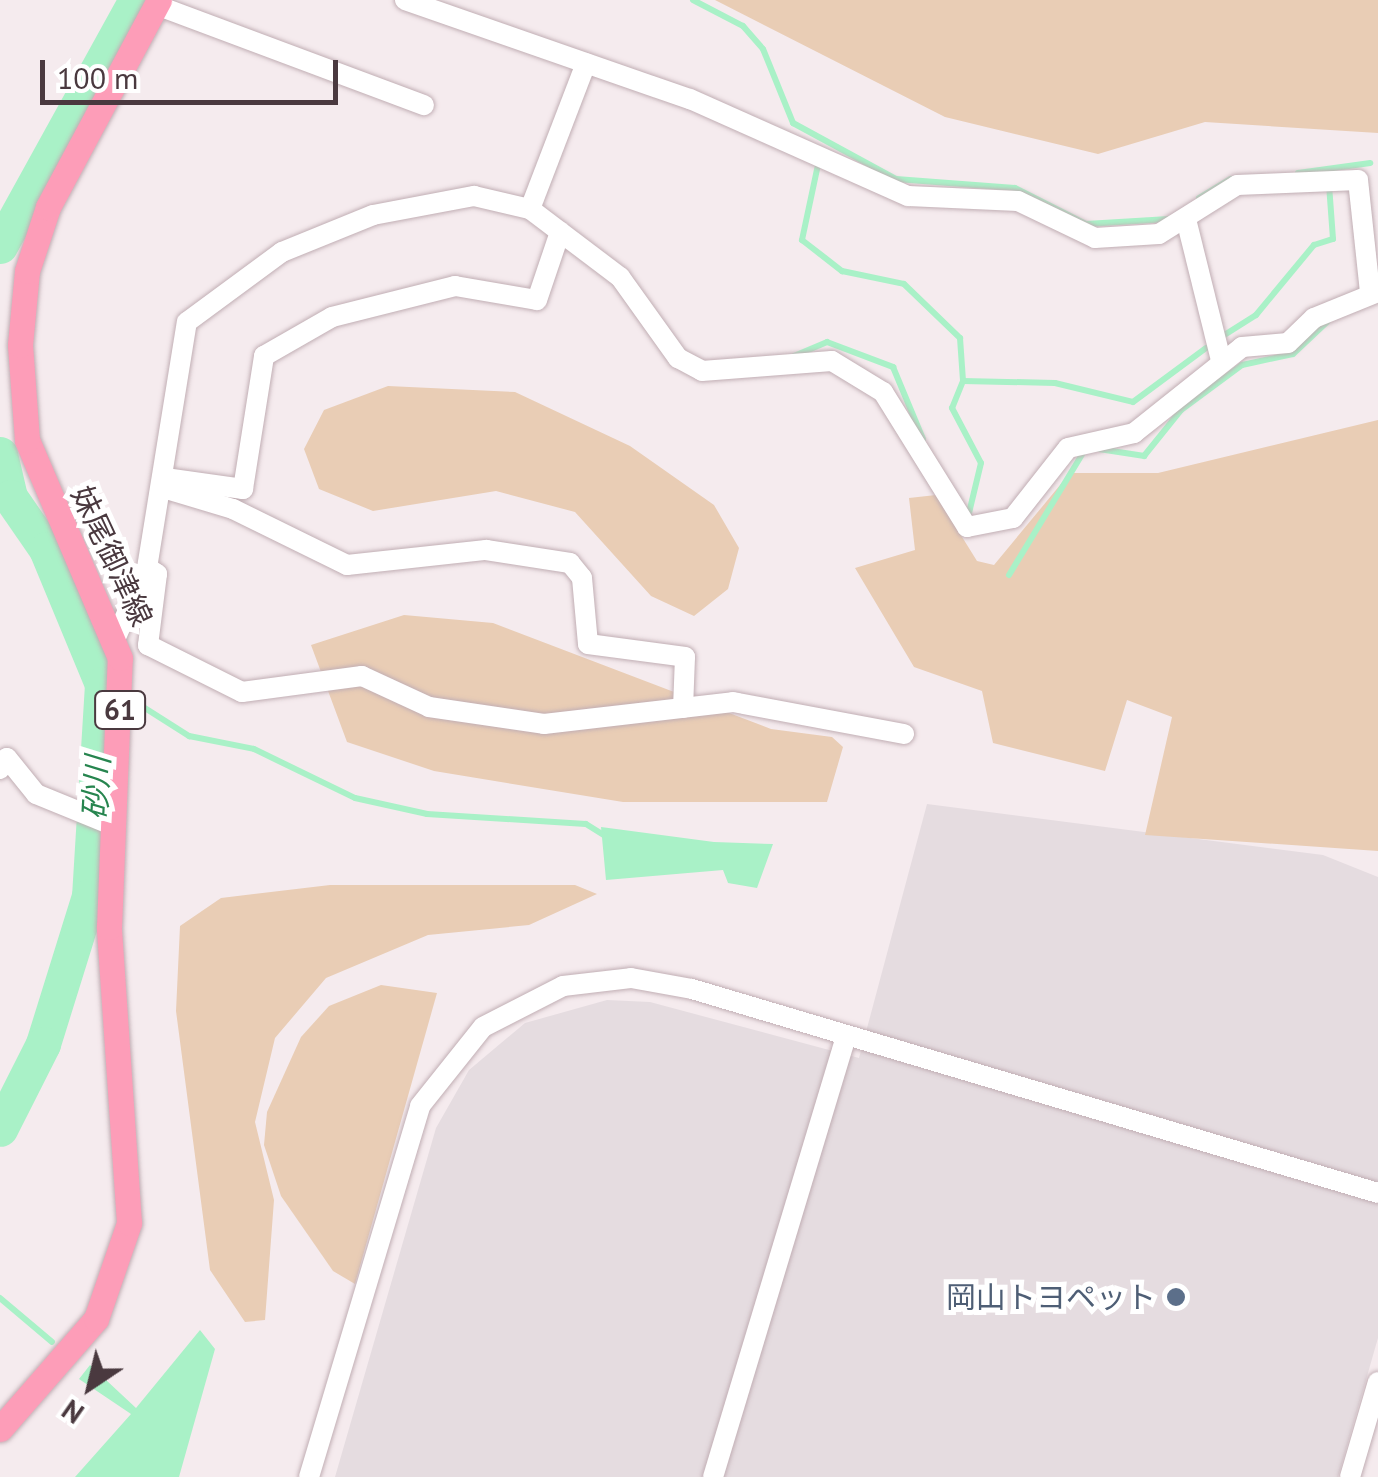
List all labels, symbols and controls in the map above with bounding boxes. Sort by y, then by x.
scale bar [45,40,342,102]
text: 100 m [57,58,138,97]
street label: 妹尾御津線 [64,480,160,632]
road number: 61 [92,687,148,733]
water label: 砂川 [75,755,117,821]
place label: 岡山トヨペット [946,1279,1156,1315]
marker: 岡山トヨペット [1165,1286,1187,1308]
north arrow [40,1337,140,1437]
text: N [54,1392,91,1432]

